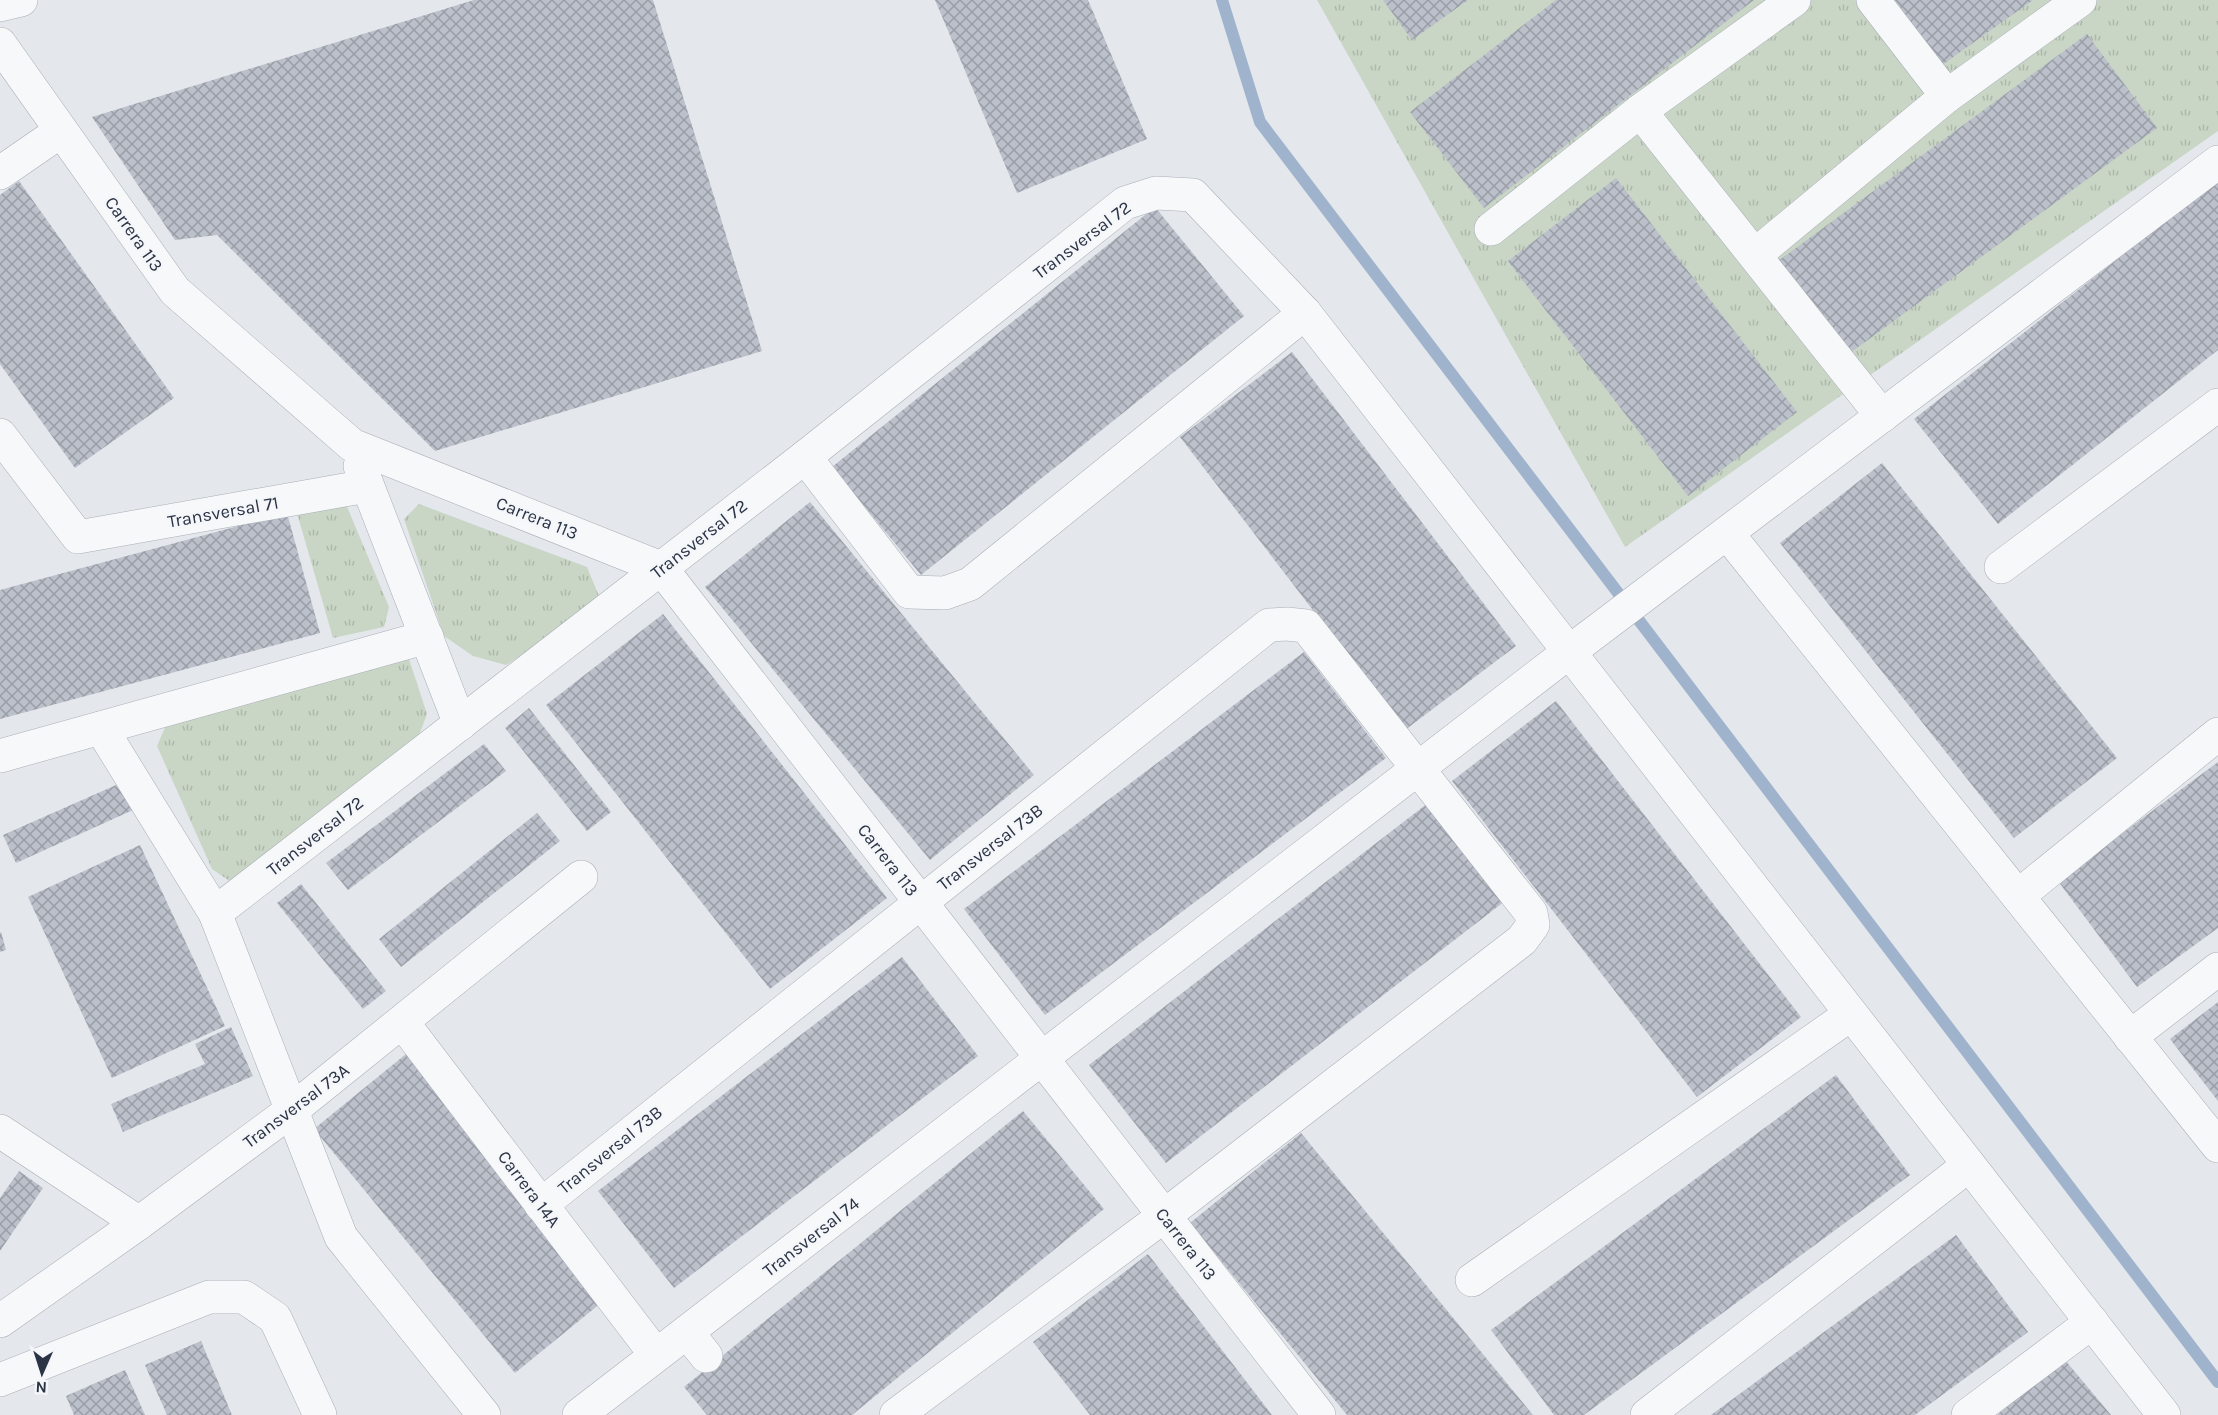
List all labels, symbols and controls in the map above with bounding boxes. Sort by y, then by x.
street label: Carrera 113 [100,192,168,276]
street label: Transversal 72 [1029,196,1135,284]
street label: Transversal 71 [166,491,280,533]
street label: Carrera 113 [493,492,581,544]
street label: Transversal 72 [646,494,752,584]
street label: Transversal 72 [262,791,368,881]
street label: Transversal 73B [933,799,1047,895]
street label: Carrera 113 [853,819,923,901]
street label: Transversal 73A [239,1059,353,1153]
street label: Transversal 73B [553,1101,667,1199]
street label: Carrera 14A [493,1146,565,1232]
street label: Transversal 74 [758,1192,864,1282]
street label: Carrera 113 [1151,1203,1221,1285]
north arrow [12,1343,72,1403]
text: N [35,1378,47,1397]

